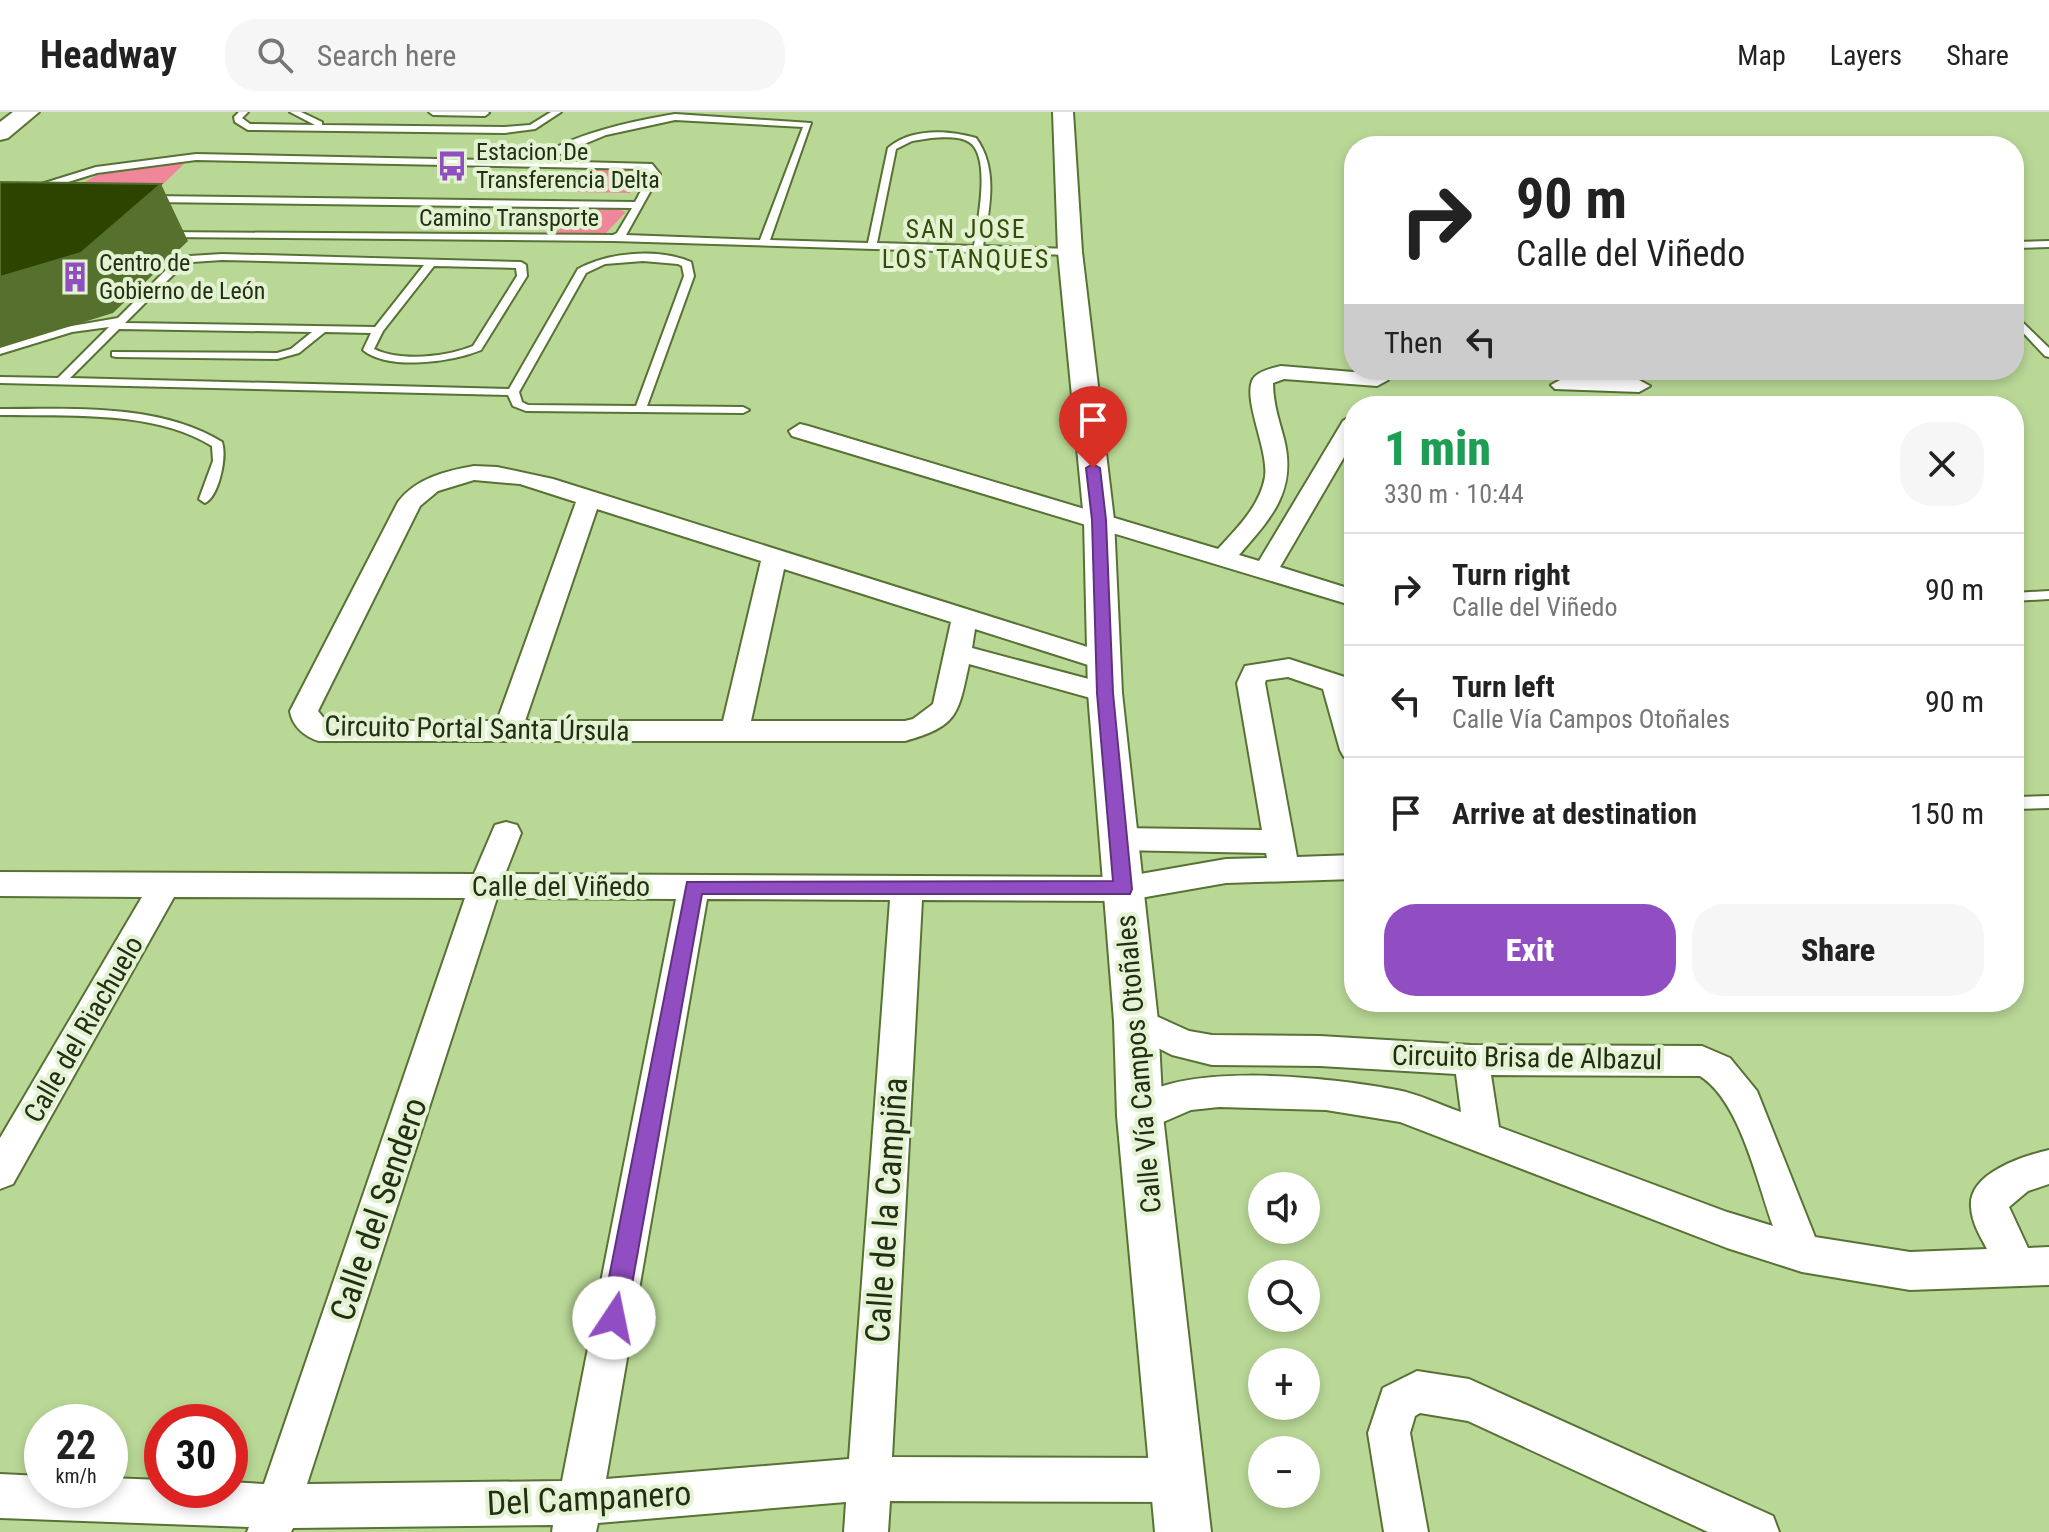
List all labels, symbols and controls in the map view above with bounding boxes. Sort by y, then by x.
search box [225,19,785,91]
text: Headway [40,33,177,77]
icon: search [253,33,297,77]
text: Search here [317,38,456,73]
text: Map [1737,39,1786,72]
text: Layers [1830,39,1902,72]
text: Share [1946,39,2009,72]
place label: Estacion De Transferencia Delta [476,138,660,194]
bus stop icon: Estacion De Transferencia Delta [435,149,469,183]
text: 90 m [1516,166,1627,232]
icon: right [1384,168,1488,272]
street label: Camino Transporte [419,204,599,232]
district label: SAN JOSE LOS TANQUES [882,214,1050,274]
text: Calle del Viñedo [1516,233,1745,275]
place label: Centro de Gobierno de León [99,249,265,305]
building icon: Centro de Gobierno de León [58,260,92,294]
icon: left [1459,320,1503,364]
text: Then [1384,325,1443,360]
pin [1059,386,1127,468]
icon: arrive [1071,398,1115,442]
text: 1 min [1384,420,1491,477]
button: close [1900,422,1984,506]
text: 330 m · 10:44 [1384,479,1524,509]
text: Turn right [1452,557,1570,592]
icon: right [1384,567,1428,611]
text: 90 m [1925,572,1984,607]
text: Calle del Viñedo [1452,592,1618,622]
text: Turn left [1452,669,1555,704]
icon: left [1384,679,1428,723]
text: 90 m [1925,684,1984,719]
text: Calle Vía Campos Otoñales [1452,704,1730,734]
street label: Circuito Portal Santa Úrsula [324,709,630,748]
icon: arrive [1384,791,1428,835]
text: Arrive at destination [1452,796,1697,831]
text: 150 m [1910,796,1984,831]
street label: Calle del Viñedo [472,870,650,903]
button: Exit [1384,904,1676,996]
button: Share [1692,904,1984,996]
street label: Calle Vía Campos Otoñales [1109,913,1168,1215]
street label: Calle del Riachuelo [17,930,150,1128]
street label: Circuito Brisa de Albazul [1392,1039,1662,1076]
street label: Calle de la Campiña [857,1076,915,1344]
street label: Calle del Sendero [321,1092,435,1326]
map controls [1248,1172,1320,1508]
button: sound [1248,1172,1320,1244]
button: search [1248,1260,1320,1332]
position arrow [572,1276,656,1360]
button: + [1248,1348,1320,1420]
speed limit sign: 30 [144,1404,248,1508]
text: 22 [56,1422,96,1469]
button: − [1248,1436,1320,1508]
text: km/h [55,1464,97,1488]
street label: Del Campanero [486,1473,692,1523]

